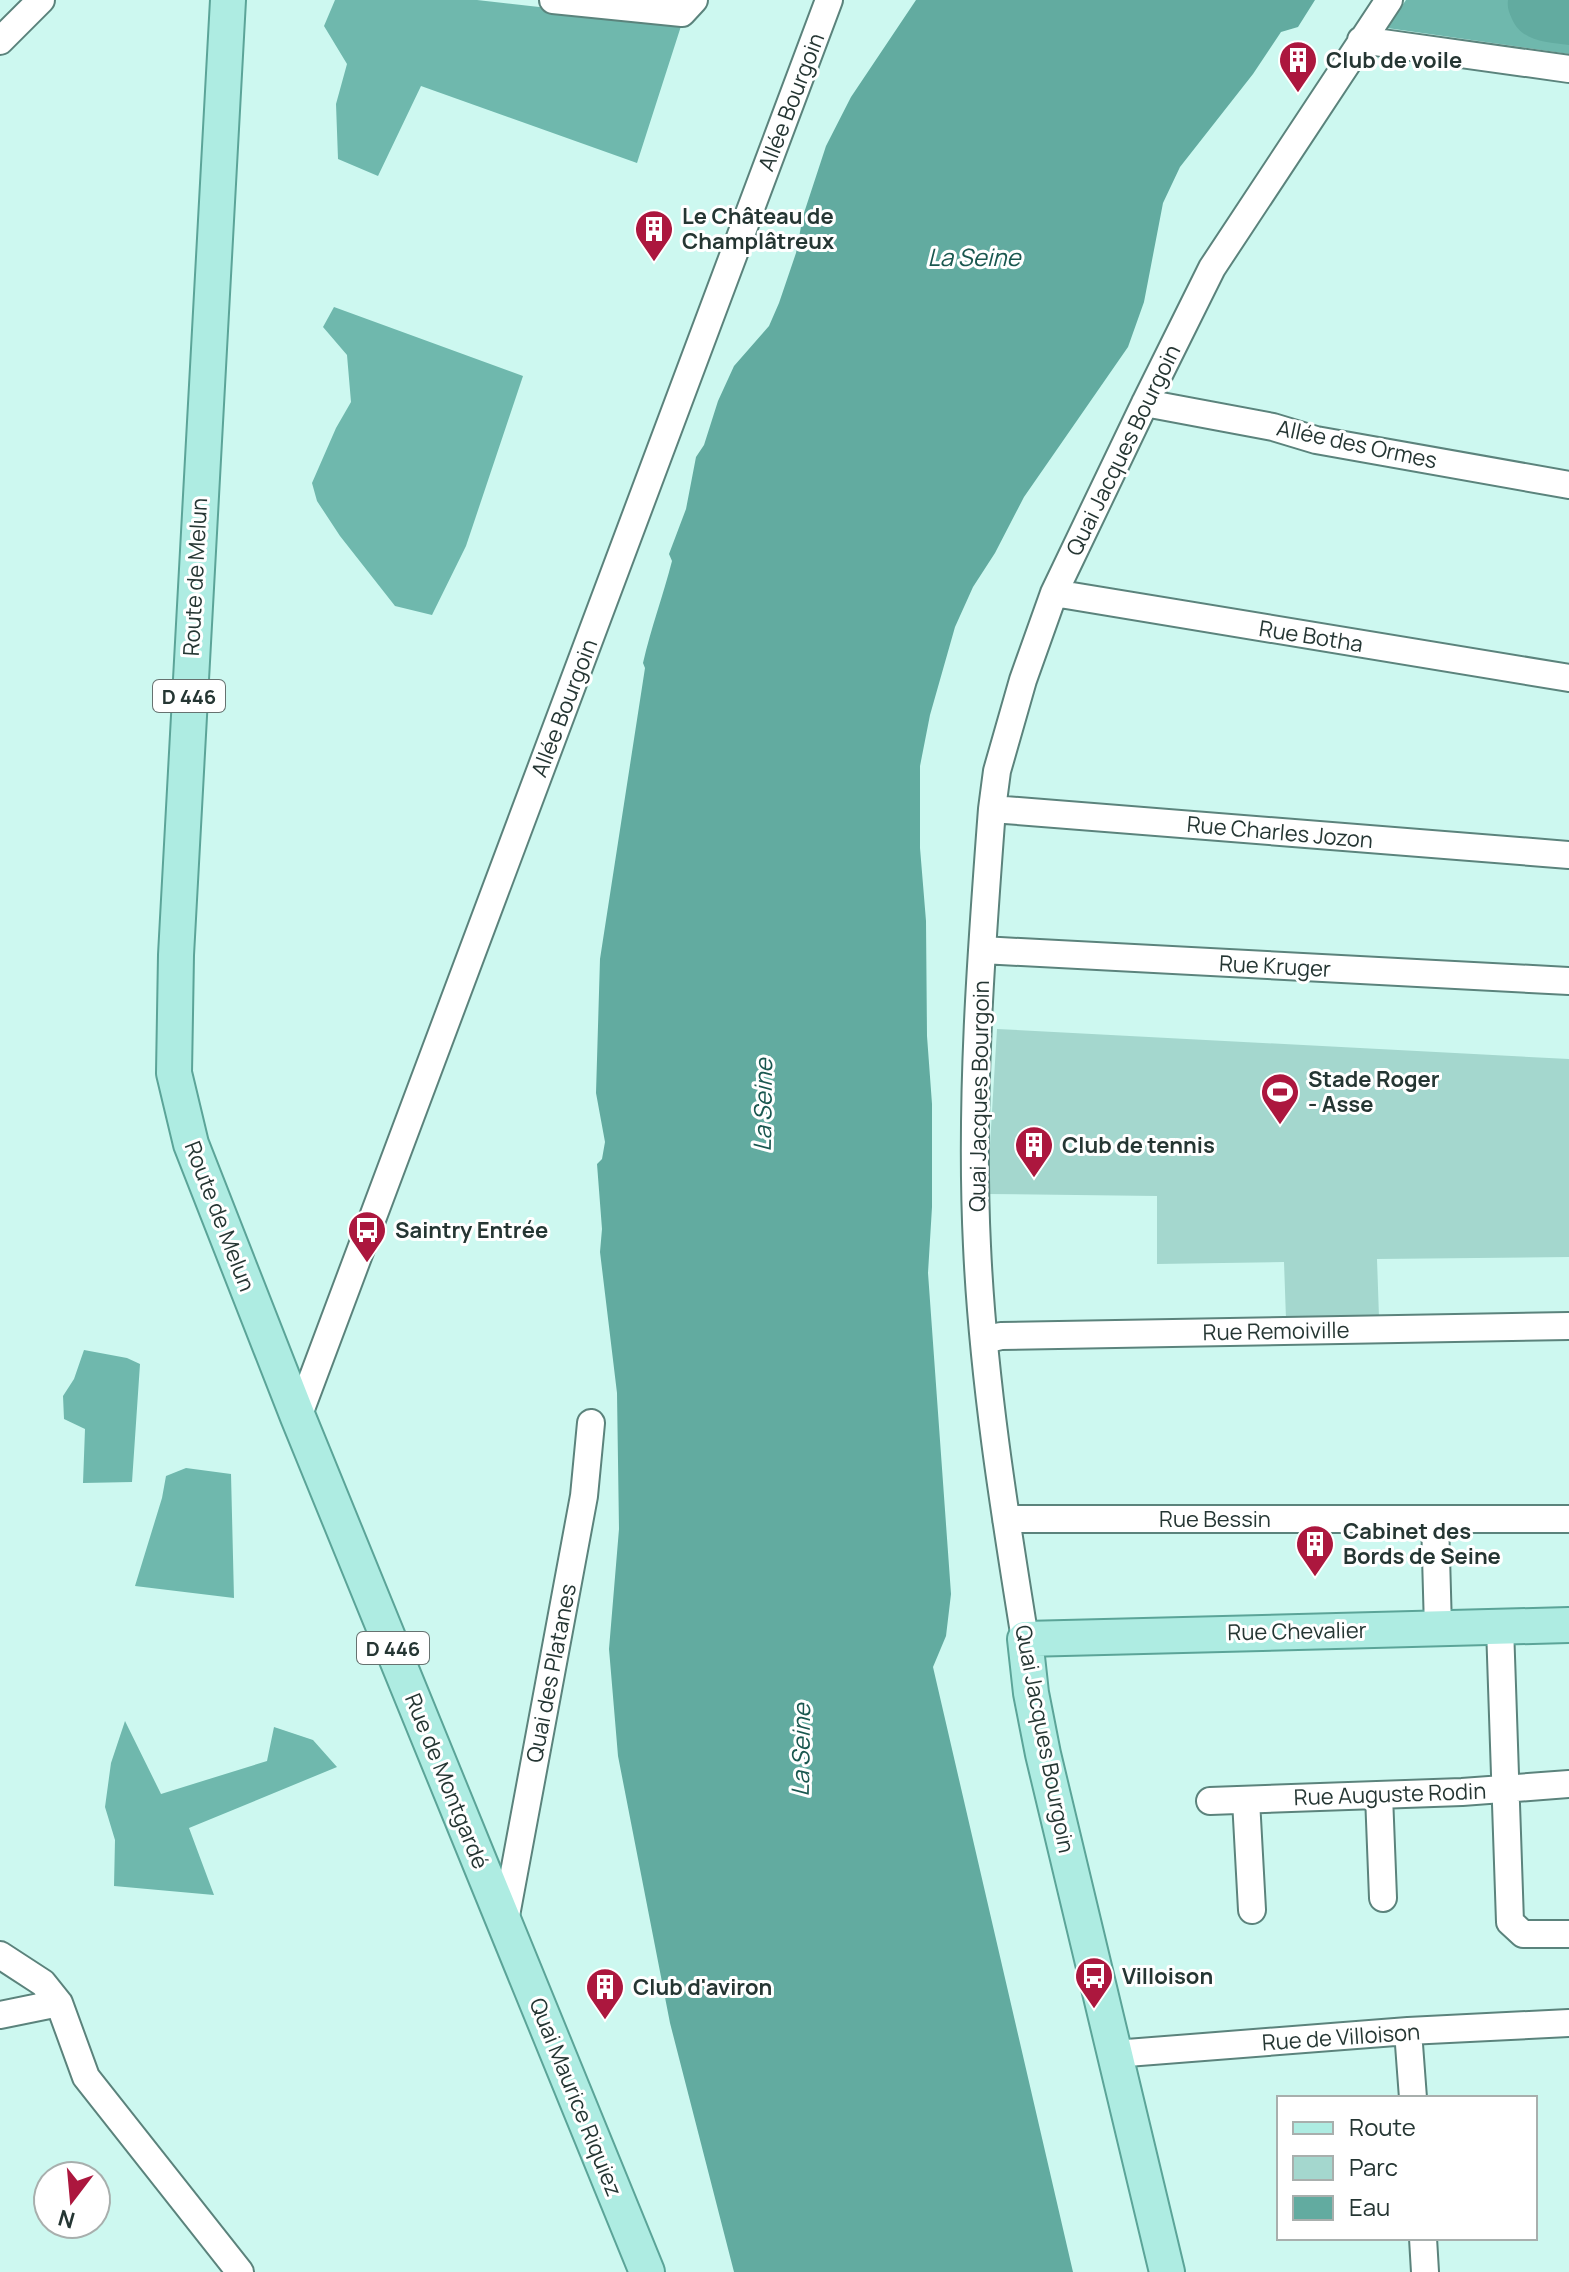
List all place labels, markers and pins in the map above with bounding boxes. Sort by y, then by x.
building icon: Club de voile [1277,39,1319,94]
place label: Club de voile [1326,45,1462,75]
place label: Le Château de Champlâtreux [682,201,834,256]
building icon: Le Château de Champlâtreux [633,208,675,263]
place label: Stade Roger - Asse [1308,1064,1440,1119]
sports icon: Stade Roger - Asse [1259,1071,1301,1126]
building icon: Club de tennis [1013,1124,1055,1179]
place label: Club de tennis [1062,1130,1215,1160]
bus stop icon: Saintry Entrée [346,1209,388,1264]
place label: Saintry Entrée [395,1215,548,1245]
place label: Cabinet des Bords de Seine [1343,1516,1501,1571]
building icon: Cabinet des Bords de Seine [1294,1523,1336,1578]
bus stop icon: Villoison [1073,1955,1115,2010]
place label: Villoison [1122,1961,1213,1991]
building icon: Club d'aviron [584,1966,626,2021]
place label: Club d'aviron [633,1972,772,2002]

